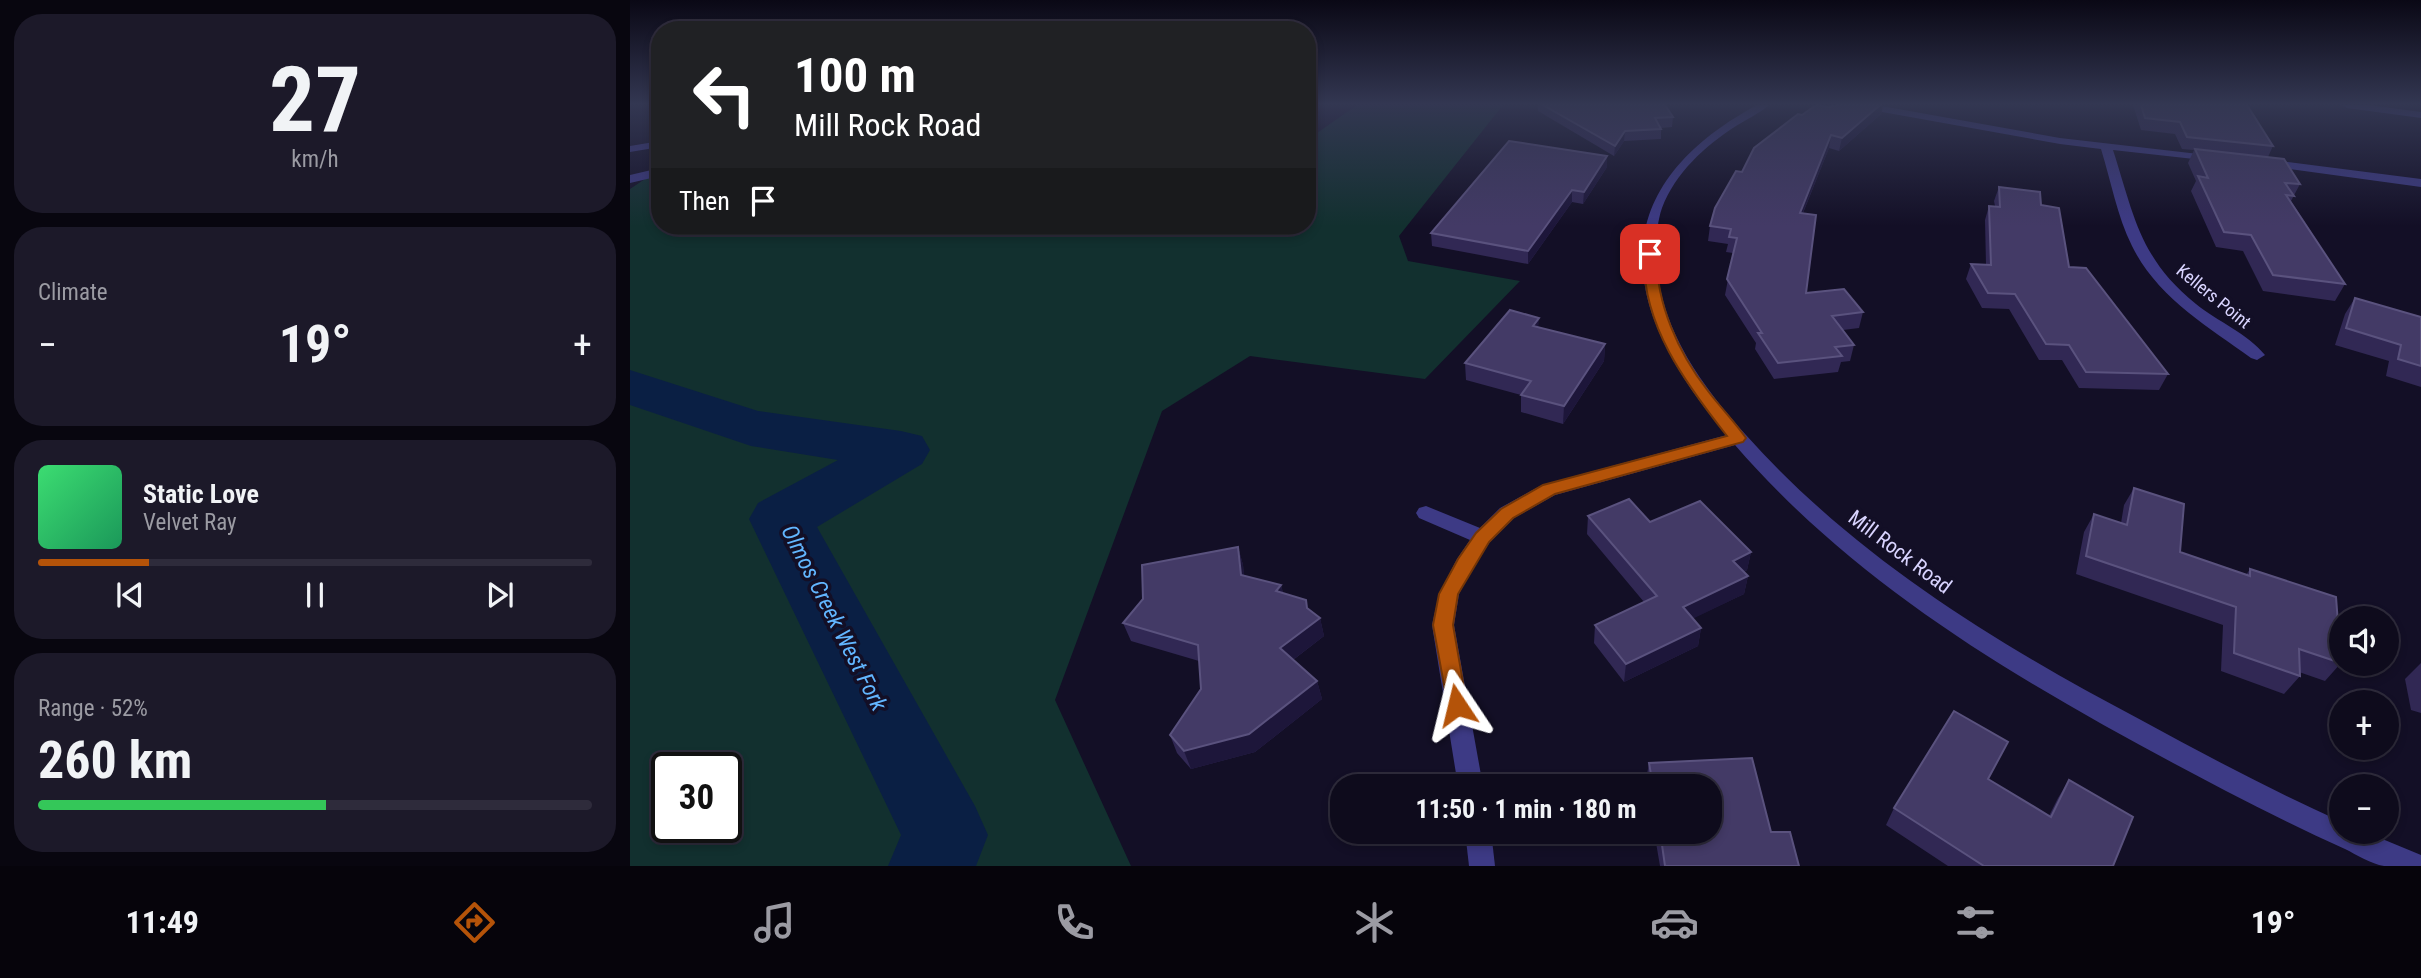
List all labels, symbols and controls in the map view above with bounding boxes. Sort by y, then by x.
text: 27 [269,47,361,153]
text: 100 m [794,47,916,104]
icon: left [679,49,770,140]
text: Mill Rock Road [794,106,981,144]
text: km/h [291,146,339,173]
icon: arrive [744,182,782,220]
text: Then [679,186,730,216]
pin [1620,224,1680,284]
icon: arrive [1631,235,1669,273]
street label: Kellers Point [2173,260,2255,332]
text: Climate [38,279,108,306]
text: 19° [279,314,351,375]
text: − [38,323,57,367]
text: + [573,323,592,367]
text: Static Love [143,479,259,509]
street label: Mill Rock Road [1844,505,1956,599]
text: Velvet Ray [143,509,237,536]
water label: Olmos Creek West Fork [775,521,893,716]
icon: previous [111,576,149,614]
icon: pause [296,576,334,614]
icon: next [481,576,519,614]
map controls [2329,606,2399,844]
button: sound [2329,606,2399,676]
position arrow [1420,668,1494,742]
button: + [2329,690,2399,760]
text: Range · 52% [38,695,148,722]
text: 260 km [38,730,192,791]
speed limit sign: 30 [651,752,742,843]
button: − [2329,774,2399,844]
text: 11:50 · 1 min · 180 m [1416,794,1636,824]
icon: directions [450,898,499,947]
icon: music [750,898,799,947]
icon: phone [1050,898,1099,947]
icon: climate [1350,898,1399,947]
icon: car [1650,898,1699,947]
icon: filters [1951,898,2000,947]
text: 11:49 [126,903,199,941]
text: 19° [2251,903,2295,941]

